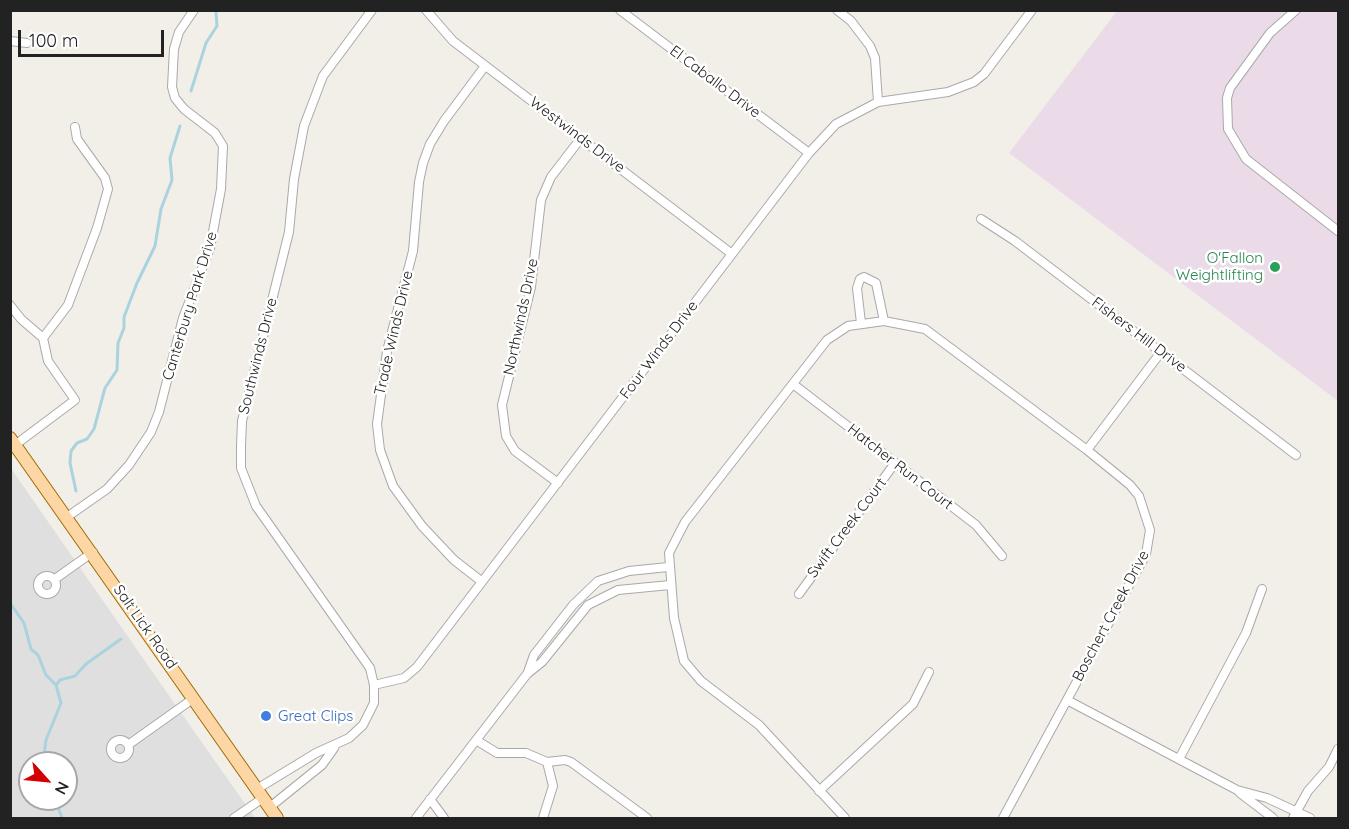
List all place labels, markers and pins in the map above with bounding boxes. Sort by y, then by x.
place label: O'Fallon Weightlifting [1176,249,1263,284]
marker: O'Fallon Weightlifting [1268,260,1282,274]
place label: Great Clips [278,707,353,725]
marker: Great Clips [259,709,273,723]

